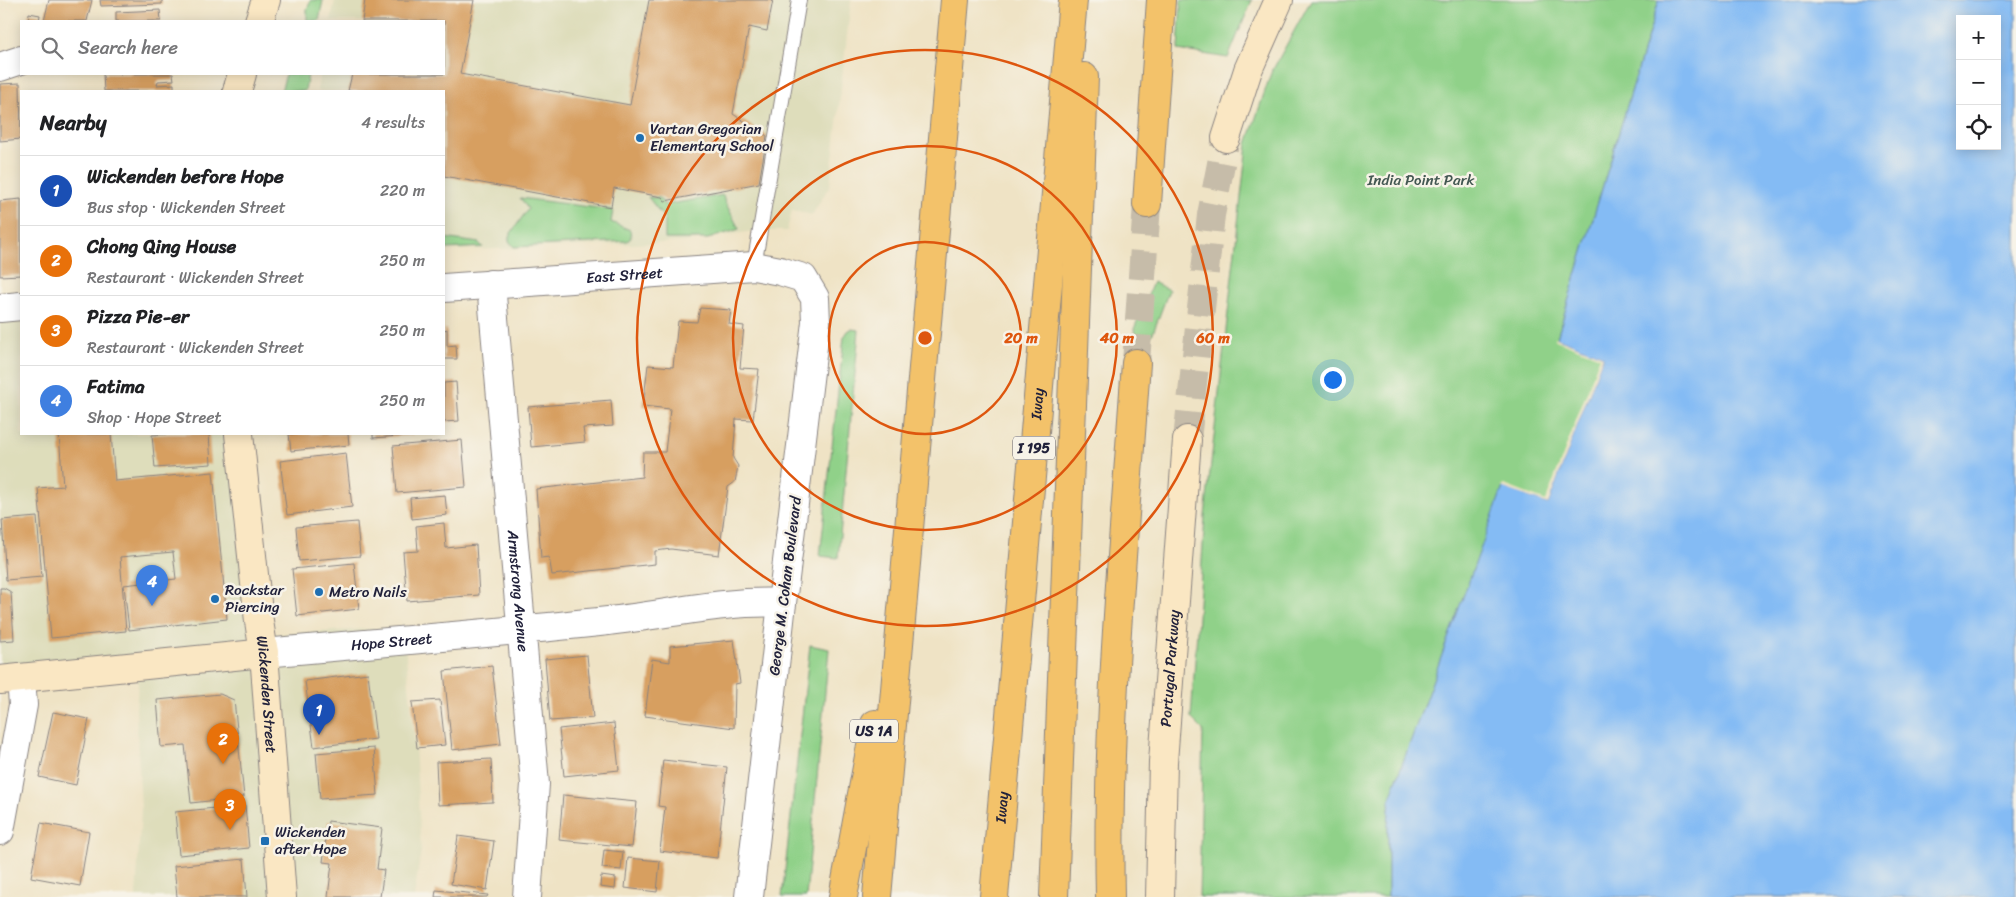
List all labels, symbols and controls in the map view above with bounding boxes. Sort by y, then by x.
map controls [1956,15,2001,150]
button: + [1956,15,2001,60]
search box [20,20,445,75]
text: Search here [78,31,178,64]
icon: search [38,34,66,62]
button: − [1956,60,2001,105]
text: Nearby [40,104,106,142]
button: locate [1956,105,2001,150]
text: 4 results [361,108,425,137]
place label: Vartan Gregorian Elementary School [650,116,775,159]
marker: Vartan Gregorian Elementary School [634,132,646,144]
text: Wickenden before Hope [87,160,284,193]
park label: India Point Park [1366,167,1476,193]
text: 1 [53,176,59,205]
text: 220 m [380,176,425,205]
text: Bus stop · Wickenden Street [87,193,286,222]
text: Chong Qing House [87,230,236,263]
text: 2 [51,246,61,275]
text: 250 m [379,246,425,275]
street label: East Street [585,259,664,291]
text: Restaurant · Wickenden Street [87,263,304,292]
text: Pizza Pie-er [87,300,189,333]
text: 3 [52,316,60,345]
text: 250 m [379,316,425,345]
text: 20 m [1003,325,1038,351]
text: 40 m [1099,325,1135,351]
text: 60 m [1195,325,1230,351]
centre of rings [916,329,934,347]
text: Restaurant · Wickenden Street [87,333,304,362]
your location [1320,367,1346,393]
text: Fatima [87,370,145,403]
text: 4 [51,386,61,415]
text: 250 m [379,386,425,415]
street label: Iway [1023,387,1052,422]
text: Shop · Hope Street [87,403,221,432]
road number: I 195 [1013,436,1055,459]
street label: George M. Cohan Boulevard [761,494,809,677]
street label: Armstrong Avenue [500,528,536,653]
pin: 4 [136,565,168,606]
place label: Rockstar Piercing [225,577,284,620]
place label: Metro Nails [329,579,407,605]
marker: Metro Nails [313,586,325,598]
marker: Rockstar Piercing [209,593,221,605]
street label: Portugal Parkway [1153,609,1187,728]
street label: Hope Street [350,625,434,658]
street label: Wickenden Street [248,634,284,755]
pin: 1 [303,694,335,735]
road number: US 1A [850,719,898,742]
pin: 2 [207,723,239,764]
pin: 3 [214,789,246,830]
street label: Iway [987,790,1016,825]
place label: Wickenden after Hope [275,819,347,862]
marker: Wickenden after Hope [259,835,271,847]

